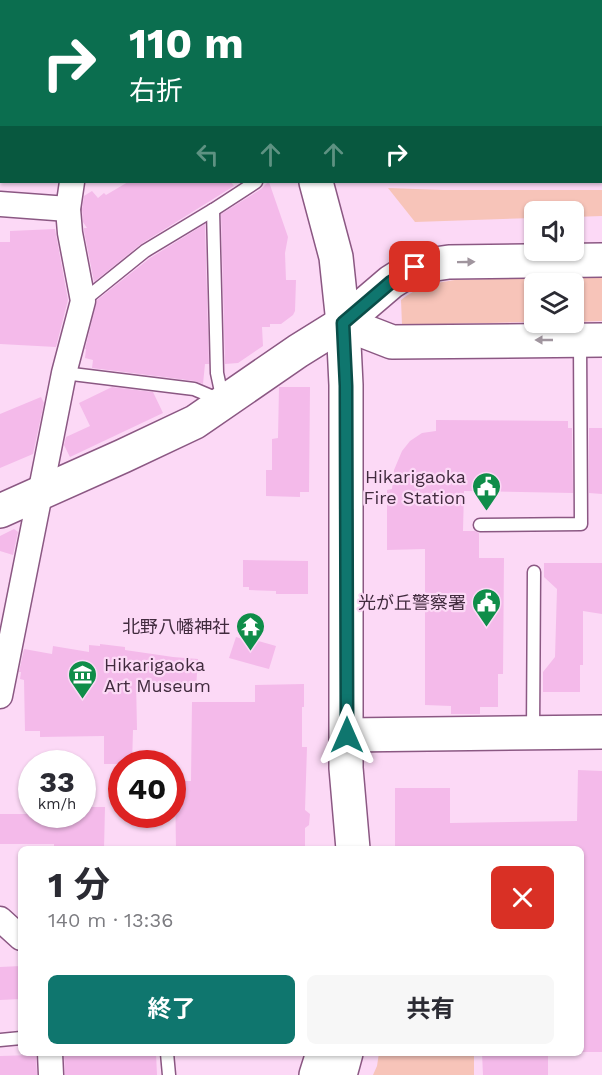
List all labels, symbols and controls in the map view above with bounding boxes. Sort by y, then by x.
text: 110 m [129,19,244,68]
icon: right [30,24,108,102]
text: 右折 [129,75,183,107]
icon: left [191,138,224,171]
icon: ahead [254,138,287,171]
icon: ahead [317,138,350,171]
icon: right [380,138,413,171]
map controls [524,201,584,333]
button: sound [524,201,584,261]
pin [389,241,440,292]
icon: arrive [398,250,431,283]
one-way arrow [456,257,475,267]
button: layers [524,273,584,333]
one-way arrow [534,335,553,345]
place label: Hikarigaoka Fire Station [363,466,466,508]
public building icon: Hikarigaoka Fire Station [471,470,503,512]
public building icon: 光が丘警察署 [471,586,503,628]
place label: 光が丘警察署 [358,592,466,613]
temple icon: 北野八幡神社 [235,610,267,652]
place label: 北野八幡神社 [122,616,230,637]
place label: Hikarigaoka Art Museum [104,654,211,696]
museum icon: Hikarigaoka Art Museum [67,658,99,700]
position arrow [315,703,379,767]
speed limit sign: 40 [108,750,186,828]
text: 33 [39,764,75,799]
text: km/h [38,795,76,813]
text: 1 分 [48,864,110,906]
button: close [491,866,554,929]
text: 140 m · 13:36 [48,908,173,932]
button: 終了 [48,975,295,1044]
button: 共有 [307,975,554,1044]

